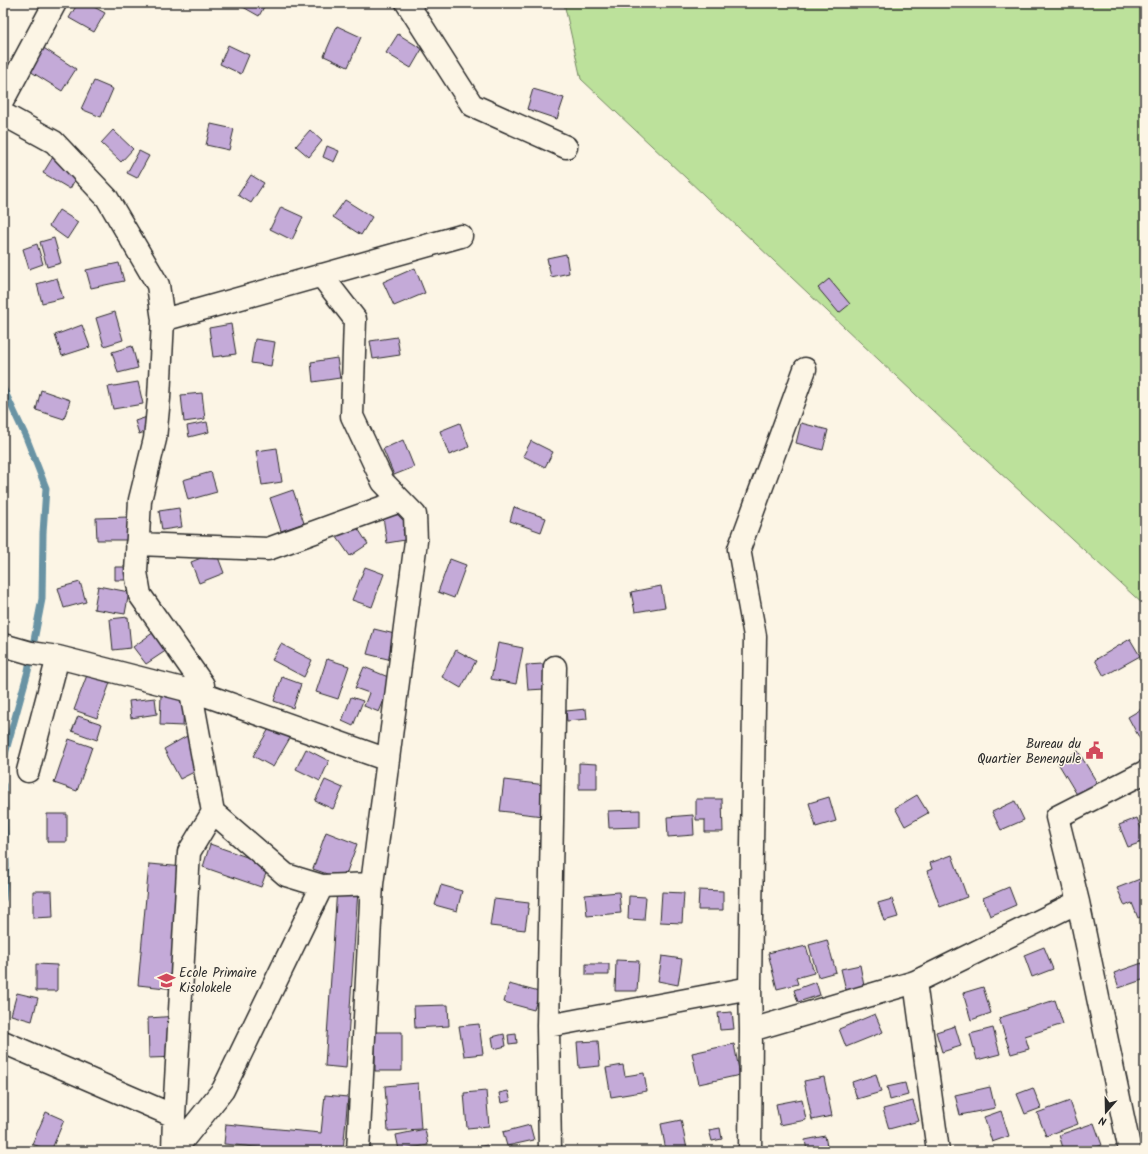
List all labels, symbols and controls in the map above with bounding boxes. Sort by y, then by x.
place label: Bureau du Quartier Benengule [977,734,1082,770]
public building icon: Bureau du Quartier Benengule [1084,741,1104,761]
place label: Ecole Primaire Kisolokele [179,963,257,999]
school or university icon: Ecole Primaire Kisolokele [156,970,176,990]
north arrow [1086,1092,1126,1132]
text: N [1097,1111,1109,1130]

